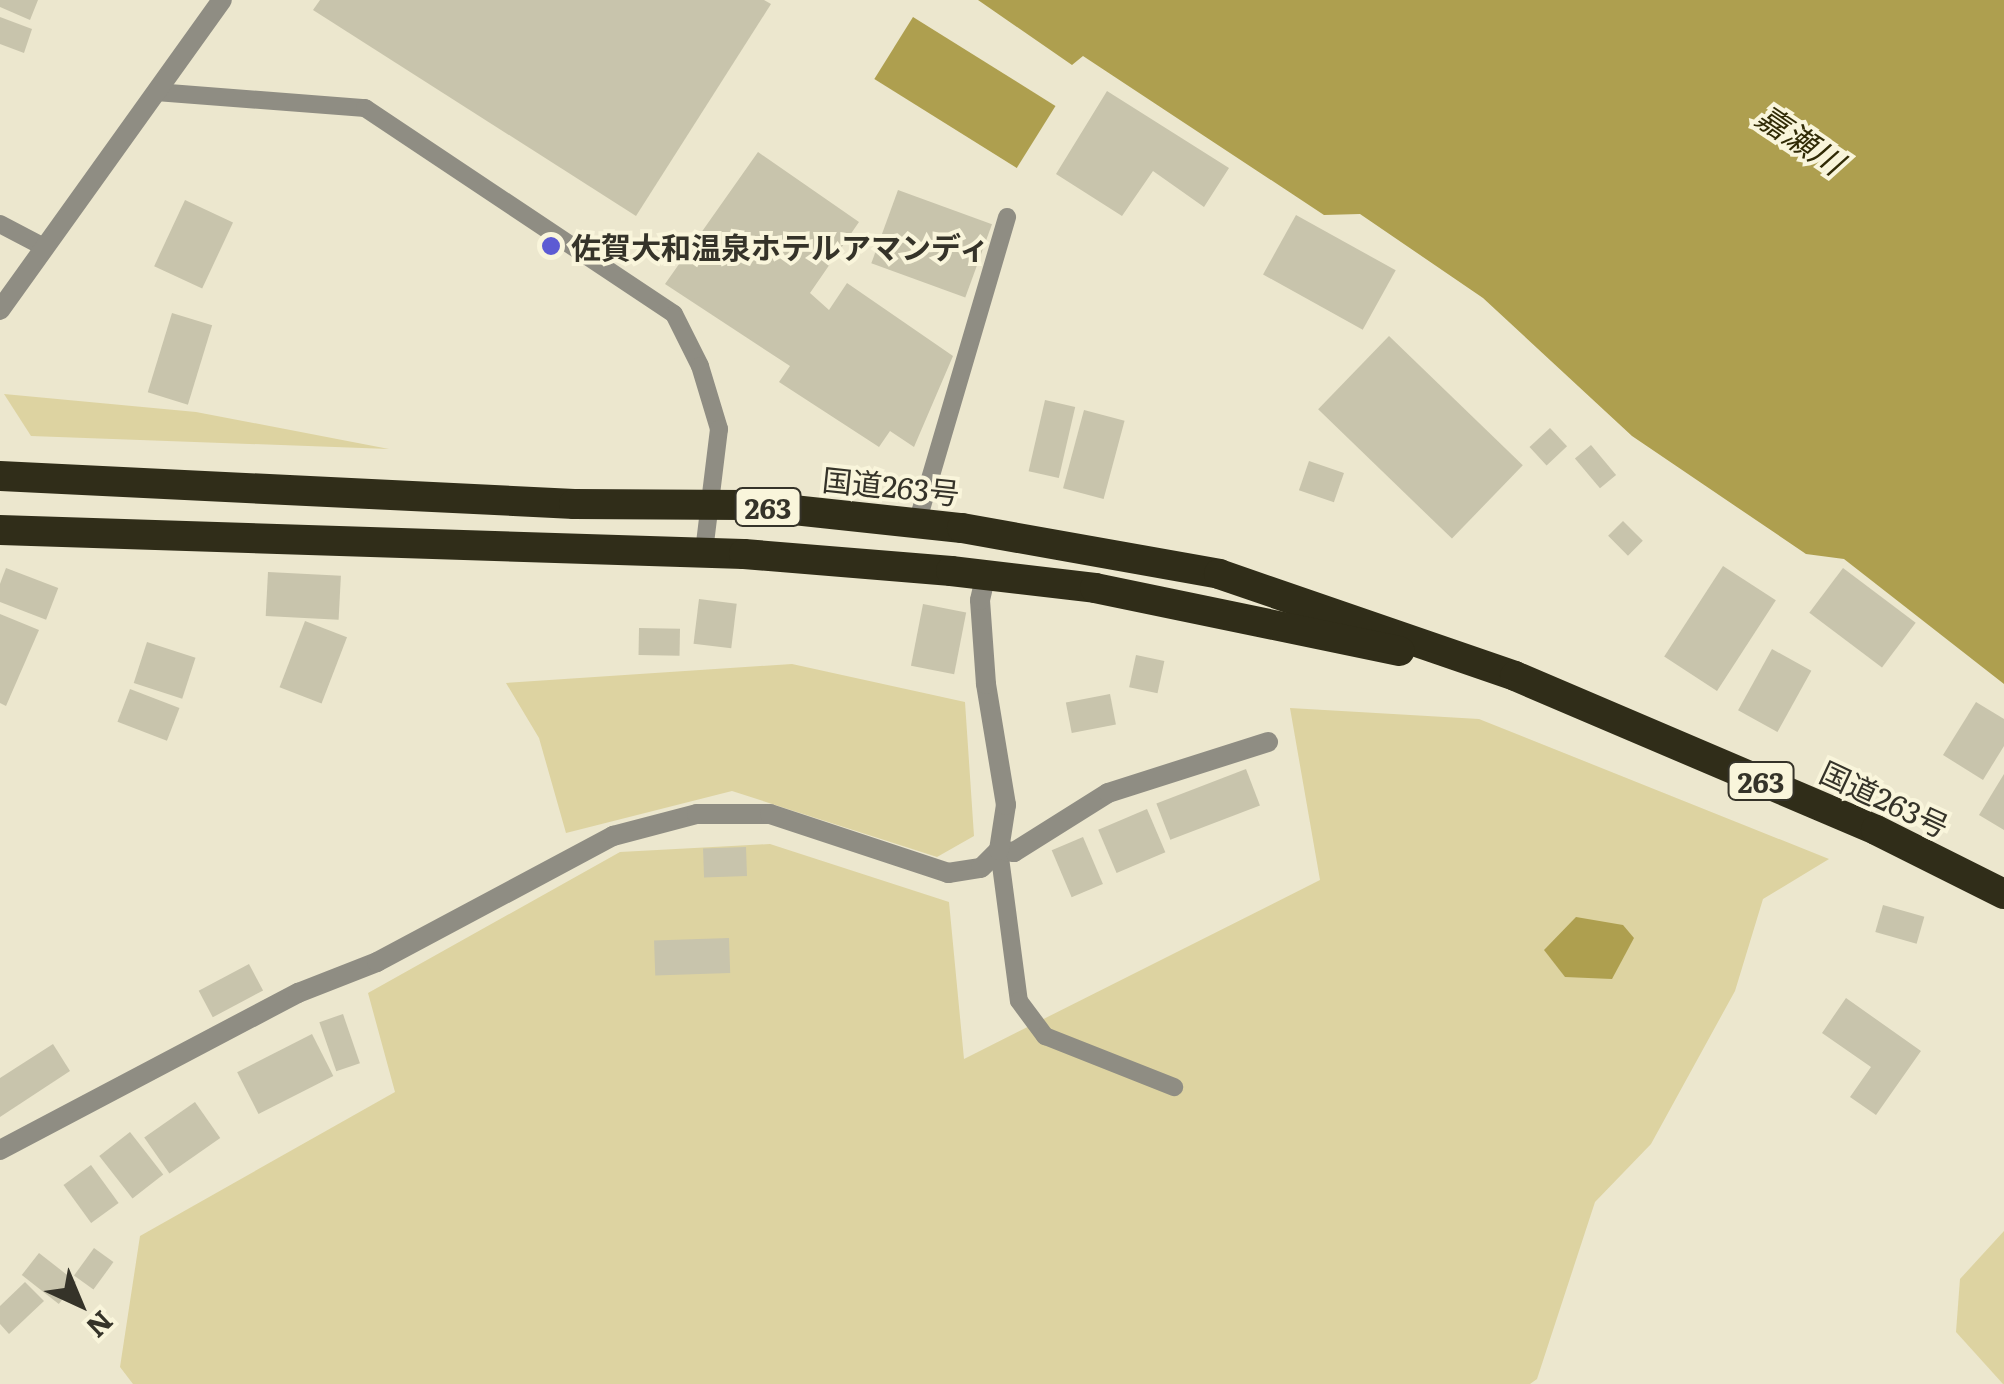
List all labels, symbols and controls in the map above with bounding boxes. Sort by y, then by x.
water label: 嘉瀬川 [1750,95,1852,181]
place label: 佐賀大和温泉ホテルアマンディ [571,228,991,264]
marker: 佐賀大和温泉ホテルアマンディ [540,235,562,257]
street label: 国道263号 [821,460,961,510]
road number: 263 [733,484,803,530]
street label: 国道263号 [1815,753,1955,843]
road number: 263 [1726,758,1796,804]
north arrow [30,1254,130,1354]
text: N [78,1302,124,1349]

